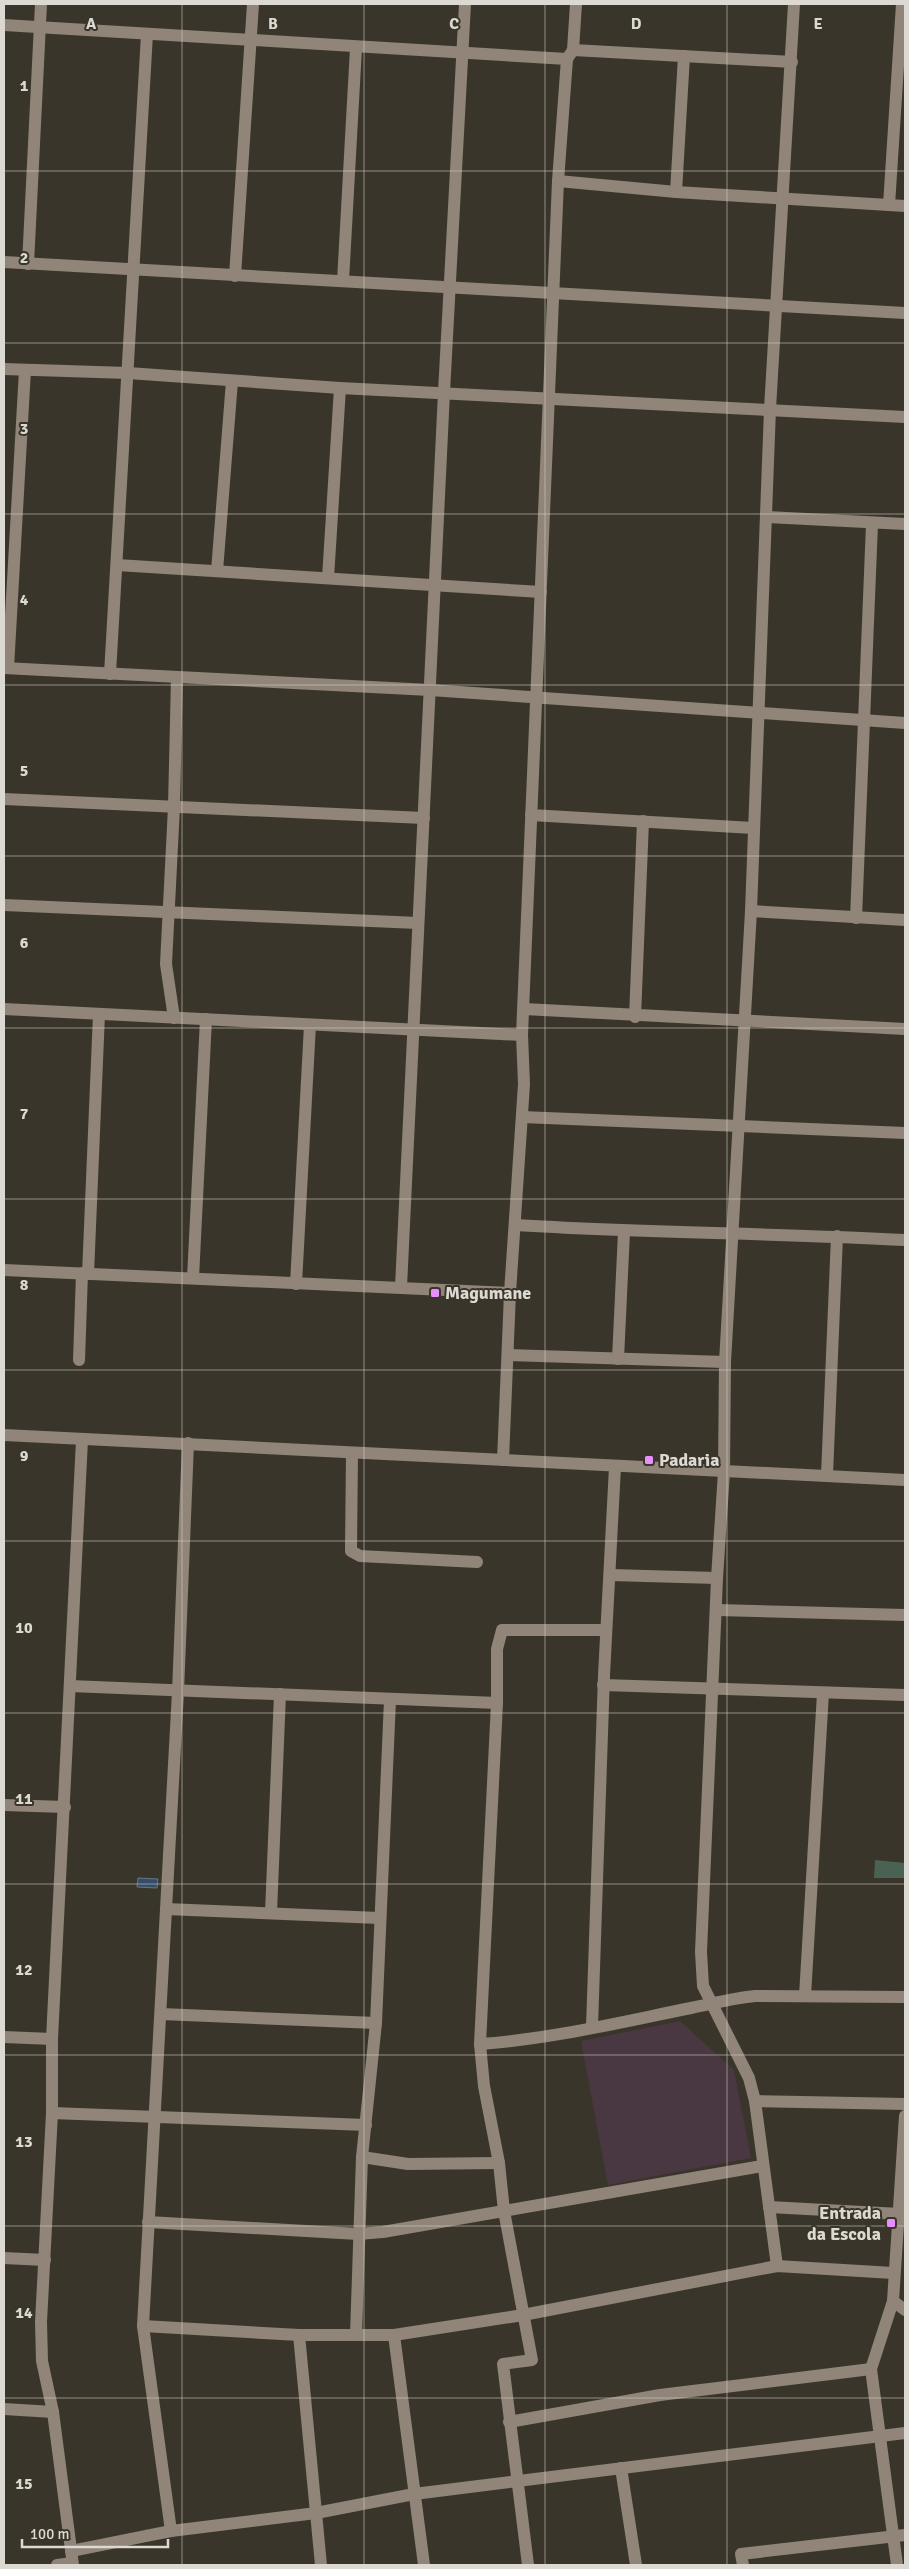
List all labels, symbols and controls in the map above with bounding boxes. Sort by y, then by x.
text: A [86,14,97,34]
text: B [268,14,278,34]
text: C [449,14,459,34]
text: D [631,14,642,34]
text: E [813,14,823,34]
text: 1 [20,76,29,96]
text: 2 [20,248,28,268]
text: 3 [20,419,28,439]
text: 4 [20,590,29,610]
text: 5 [20,761,28,781]
text: 6 [20,933,29,953]
text: 7 [20,1104,29,1124]
text: 8 [20,1275,29,1295]
place label: Magumane [445,1282,531,1304]
marker: Magumane [429,1287,441,1299]
text: 9 [20,1446,29,1466]
place label: Padaria [659,1449,719,1471]
marker: Padaria [643,1454,655,1466]
text: 10 [15,1618,33,1638]
text: 11 [15,1789,33,1809]
text: 12 [15,1960,33,1980]
text: 13 [15,2132,33,2152]
place label: Entrada da Escola [807,2202,881,2245]
marker: Entrada da Escola [885,2217,897,2229]
text: 14 [15,2303,33,2323]
text: 15 [15,2474,33,2494]
scale bar [22,2516,169,2548]
text: 100 m [30,2525,70,2543]

